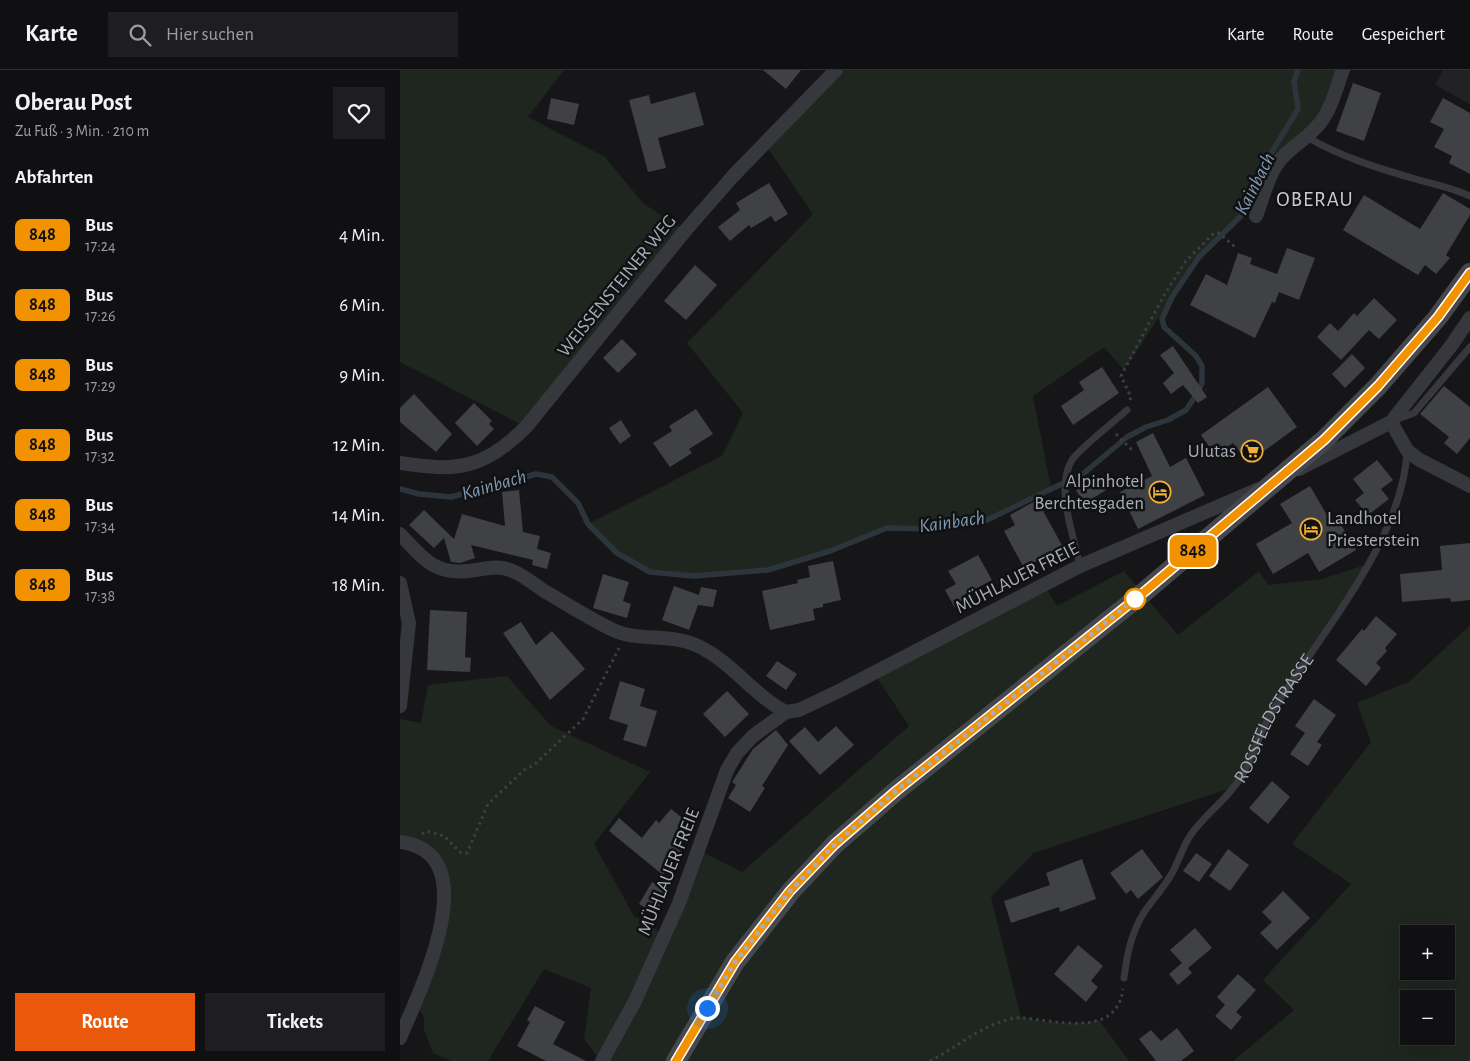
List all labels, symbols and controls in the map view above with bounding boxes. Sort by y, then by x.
search box [108,12,458,57]
icon: search [126,21,154,49]
text: Karte [25,22,78,46]
text: Hier suchen [166,25,254,44]
text: Karte [1227,26,1264,44]
text: Route [1292,26,1334,44]
text: Gespeichert [1362,26,1445,44]
button: heart [333,87,385,139]
text: Oberau Post [15,91,132,115]
text: Zu Fuß · 3 Min. · 210 m [15,123,149,139]
water label: Kainbach [1231,150,1279,218]
text: Abfahrten [15,168,93,187]
district label: OBERAU [1276,189,1354,210]
street label: WEISSENSTEINER WEG [554,211,680,361]
text: Bus [85,216,113,235]
text: 848 [29,226,56,244]
text: 4 Min. [339,226,385,245]
text: 17:24 [85,238,116,254]
text: Bus [85,286,113,305]
text: 848 [29,296,56,314]
text: 6 Min. [339,296,385,315]
text: 17:26 [85,308,116,324]
text: Bus [85,356,113,375]
text: 848 [29,366,56,384]
text: 9 Min. [339,366,385,385]
text: 17:29 [85,378,116,394]
text: Bus [85,426,113,445]
text: 848 [29,436,56,454]
text: 12 Min. [333,436,385,455]
supermarket icon: Ulutas [1240,439,1264,463]
place label: Ulutas [1188,442,1236,461]
text: 17:32 [85,448,115,464]
water label: Kainbach [459,466,529,504]
place label: Alpinhotel Berchtesgaden [1034,472,1144,513]
hotel icon: Alpinhotel Berchtesgaden [1148,480,1172,504]
text: Bus [85,496,113,515]
text: 848 [29,506,56,524]
text: 14 Min. [332,506,385,525]
water label: Kainbach [918,507,986,537]
place label: Landhotel Priesterstein [1327,509,1420,550]
hotel icon: Landhotel Priesterstein [1299,517,1323,541]
text: 17:34 [85,518,115,534]
line badge: 848 [1164,535,1222,567]
street label: MÜHLAUER FREIE [952,538,1082,617]
text: 848 [1180,542,1206,560]
text: Bus [85,566,113,585]
text: 848 [29,576,56,594]
text: 18 Min. [333,576,385,595]
text: 17:38 [85,588,115,604]
unlabelled marker [1124,588,1146,610]
street label: ROSSFELDSTRASSE [1230,651,1317,786]
street label: MÜHLAUER FREIE [634,805,703,938]
map controls [1400,925,1455,1045]
button: + [1400,925,1455,980]
button: − [1400,990,1455,1045]
button: Route [15,993,195,1051]
button: Tickets [205,993,385,1051]
your location [695,996,720,1021]

